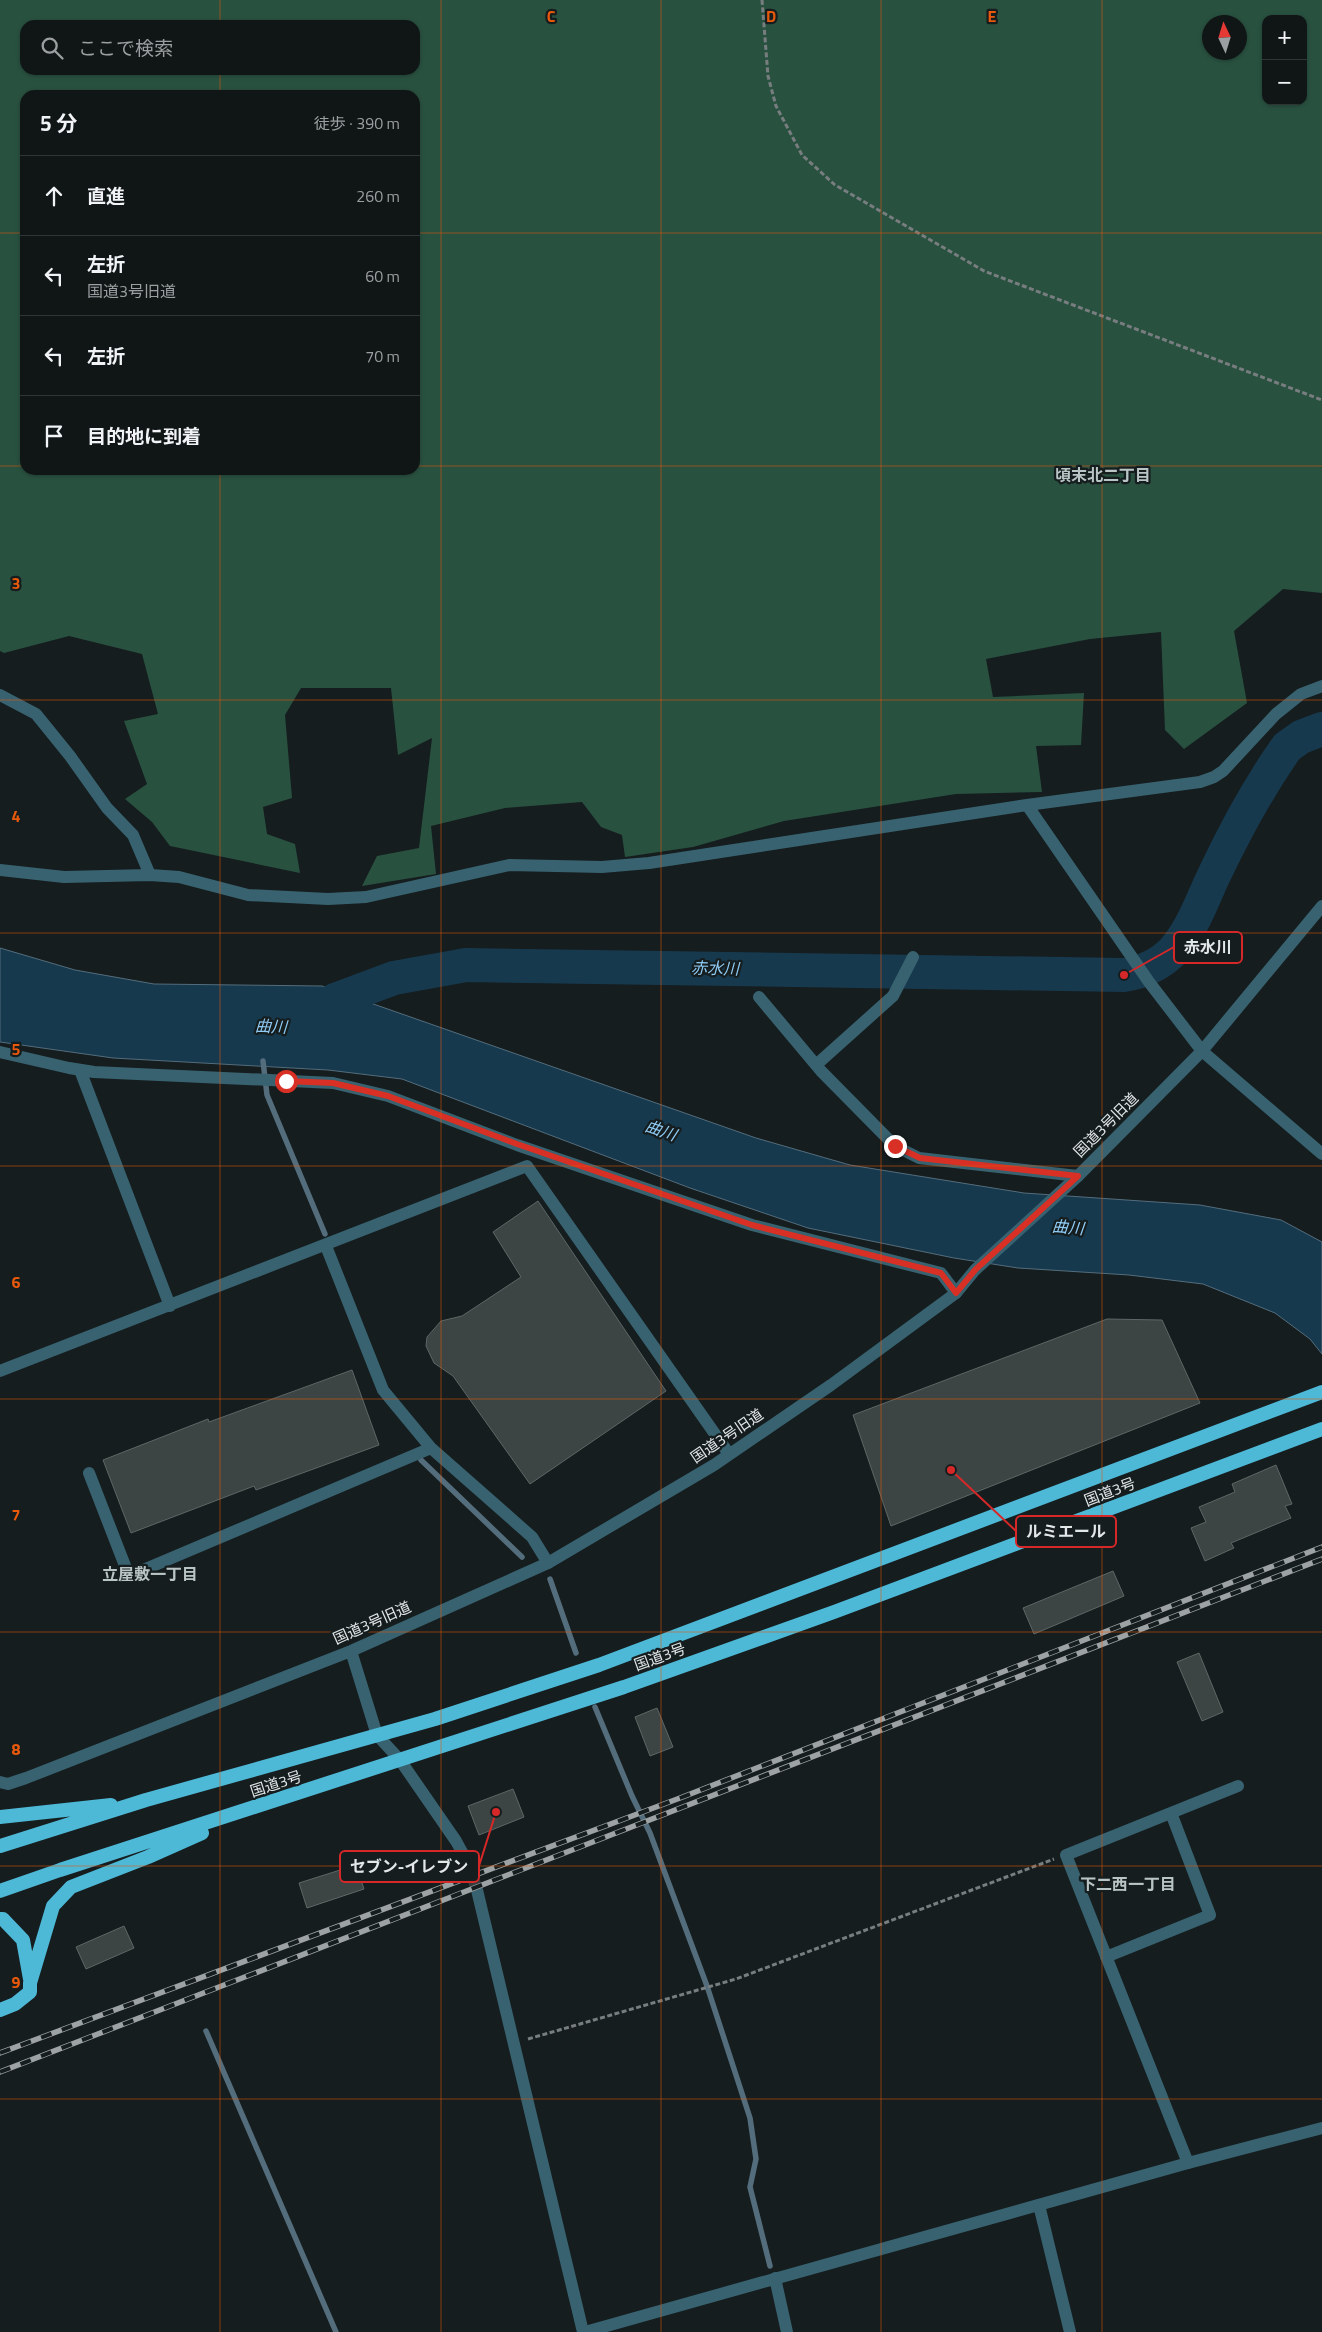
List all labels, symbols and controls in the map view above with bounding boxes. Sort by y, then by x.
text: C [547,4,556,28]
text: D [766,4,776,28]
text: E [988,4,997,28]
north arrow [1202,15,1247,60]
map controls [1262,15,1307,105]
button: + [1262,15,1307,60]
search box [20,20,420,75]
text: ここで検索 [78,33,173,62]
icon: search [38,34,66,62]
button: − [1262,60,1307,105]
text: 5 分 [40,107,77,139]
text: 徒歩 · 390 m [314,111,400,135]
text: 直進 [87,181,125,210]
icon: ahead [40,182,68,210]
text: 260 m [356,184,400,208]
text: 左折 [87,249,125,278]
icon: left [40,262,68,290]
text: 60 m [365,264,400,288]
text: 国道3号旧道 [87,279,176,303]
text: 左折 [87,341,125,370]
icon: left [40,342,68,370]
text: 70 m [365,344,400,368]
text: 目的地に到着 [87,421,201,450]
icon: arrive [40,422,68,450]
district label: 頃末北二丁目 [1055,463,1151,487]
text: 3 [12,571,20,595]
text: 4 [12,804,21,828]
callout: 赤水川 [1174,932,1242,963]
text: 赤水川 [1184,935,1232,959]
water label: 赤水川 [691,956,741,980]
water label: 曲川 [254,1013,290,1039]
text: 5 [12,1037,21,1061]
route start [275,1070,298,1093]
street label: 国道3号旧道 [1068,1087,1143,1162]
water label: 曲川 [642,1113,682,1147]
route end [884,1135,907,1158]
water label: 曲川 [1051,1214,1087,1241]
text: 6 [12,1270,21,1294]
street label: 国道3号旧道 [686,1403,768,1468]
street label: 国道3号 [1081,1471,1139,1512]
text: 7 [12,1503,20,1527]
callout: ルミエール [1016,1516,1116,1547]
text: ルミエール [1026,1519,1106,1543]
district label: 立屋敷一丁目 [102,1562,198,1586]
street label: 国道3号旧道 [329,1595,415,1650]
street label: 国道3号 [631,1637,689,1676]
text: 8 [12,1737,21,1761]
street label: 国道3号 [247,1764,305,1803]
callout: セブン-イレブン [340,1851,479,1882]
text: セブン-イレブン [350,1854,468,1878]
district label: 下二西一丁目 [1080,1872,1176,1896]
text: 9 [12,1970,21,1994]

